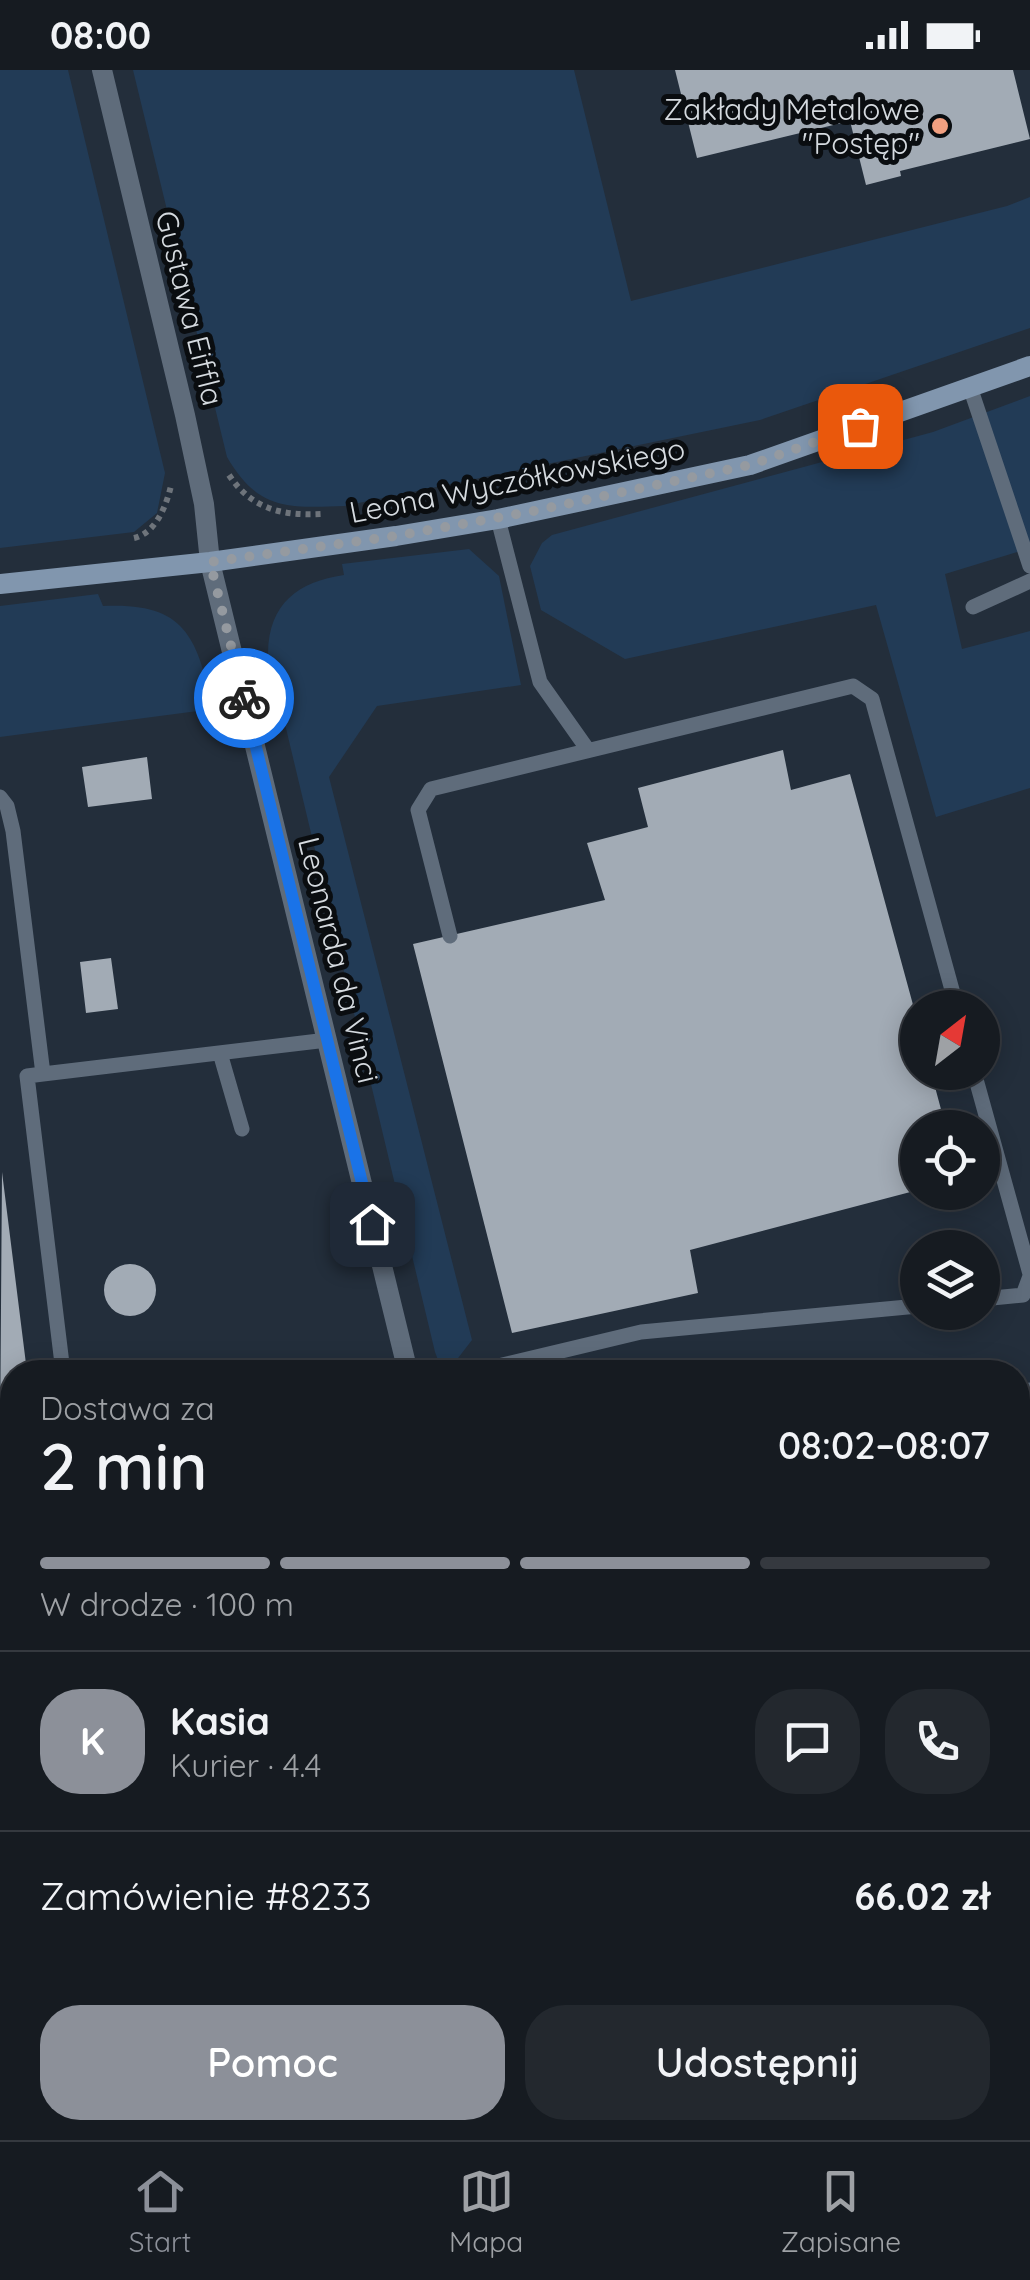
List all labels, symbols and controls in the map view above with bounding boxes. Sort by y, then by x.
text: 08:00 [50,11,151,59]
place label: Zakłady Metalowe "Postęp" [664,90,920,162]
marker: Zakłady Metalowe "Postęp" [929,115,951,137]
street label: Gustawa Eiffla [147,207,233,409]
pin [818,384,903,469]
icon: bag [833,399,888,454]
street label: Leona Wyczółkowskiego [346,429,688,531]
courier [194,648,294,748]
icon: bike [217,671,272,726]
street label: Leonarda da Vinci [290,833,388,1087]
north arrow [900,990,1000,1090]
map controls [900,990,1000,1330]
button: locate [900,1110,1000,1210]
pin [330,1182,415,1267]
icon: home [345,1197,400,1252]
button: layers [900,1230,1000,1330]
text: Dostawa za [40,1388,215,1428]
text: 08:02–08:07 [778,1421,990,1469]
text: 2 min [40,1425,208,1506]
text: W drodze · 100 m [40,1584,294,1624]
button: chat [755,1689,860,1794]
button: phone [885,1689,990,1794]
text: Kasia [170,1697,270,1745]
text: K [80,1717,105,1765]
text: Kurier · 4.4 [170,1745,321,1785]
text: Zamówienie #8233 [40,1872,371,1920]
text: 66.02 zł [854,1872,990,1920]
button: Pomoc [40,2005,505,2120]
button: Udostępnij [525,2005,990,2120]
tab: Start [129,2164,191,2259]
tab: Mapa [449,2164,523,2259]
tab: Zapisane [781,2164,901,2259]

